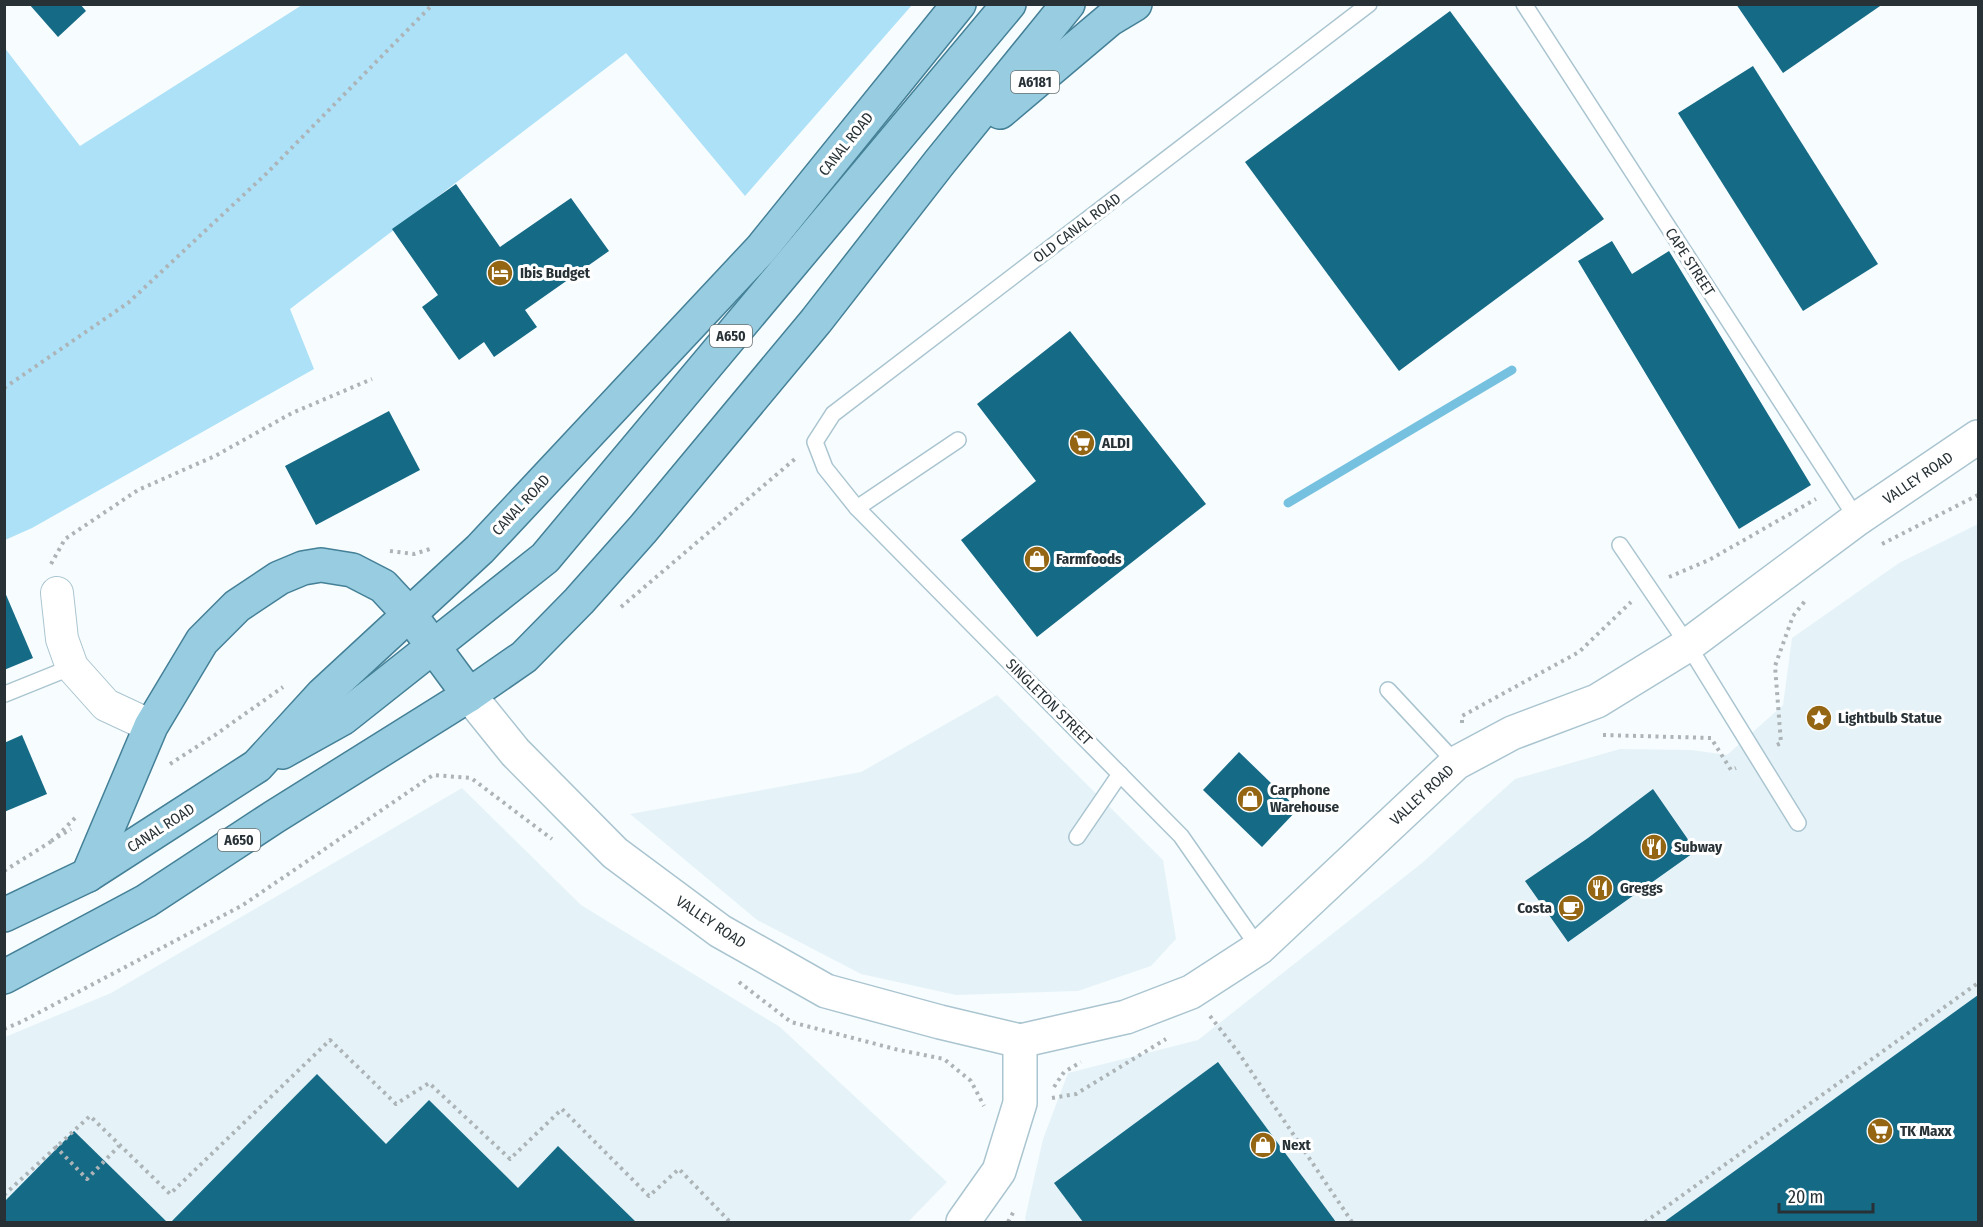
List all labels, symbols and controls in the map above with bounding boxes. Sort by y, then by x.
road number: A6181 [1011,71,1059,93]
street label: CANAL ROAD [815,109,877,179]
street label: OLD CANAL ROAD [1030,189,1124,267]
street label: CAPE STREET [1661,225,1719,299]
hotel icon: Ibis Budget [485,258,515,288]
place label: Ibis Budget [520,264,591,282]
road number: A650 [710,325,752,347]
supermarket icon: ALDI [1067,428,1097,458]
place label: ALDI [1101,434,1130,452]
street label: VALLEY ROAD [1880,448,1956,508]
street label: CANAL ROAD [488,471,554,539]
shop icon: Farmfoods [1022,544,1052,574]
place label: Farmfoods [1056,550,1122,568]
street label: SINGLETON STREET [1002,655,1096,749]
place icon: Lightbulb Statue [1804,703,1834,733]
place label: Lightbulb Statue [1838,709,1942,727]
street label: VALLEY ROAD [1386,761,1458,829]
place label: Carphone Warehouse [1270,781,1339,816]
shop icon: Carphone Warehouse [1235,784,1265,814]
street label: CANAL ROAD [124,800,198,856]
road number: A650 [218,829,260,851]
restaurant icon: Subway [1639,832,1669,862]
place label: Subway [1674,838,1723,856]
restaurant icon: Greggs [1585,873,1615,903]
place label: Greggs [1620,879,1663,897]
street label: VALLEY ROAD [673,892,749,952]
cafe icon: Costa [1556,893,1586,923]
place label: Costa [1517,899,1553,917]
supermarket icon: TK Maxx [1865,1116,1895,1146]
place label: TK Maxx [1900,1122,1952,1140]
shop icon: Next [1248,1130,1278,1160]
place label: Next [1282,1136,1311,1154]
scale bar [1779,1176,1874,1214]
text: 20 m [1788,1186,1823,1208]

